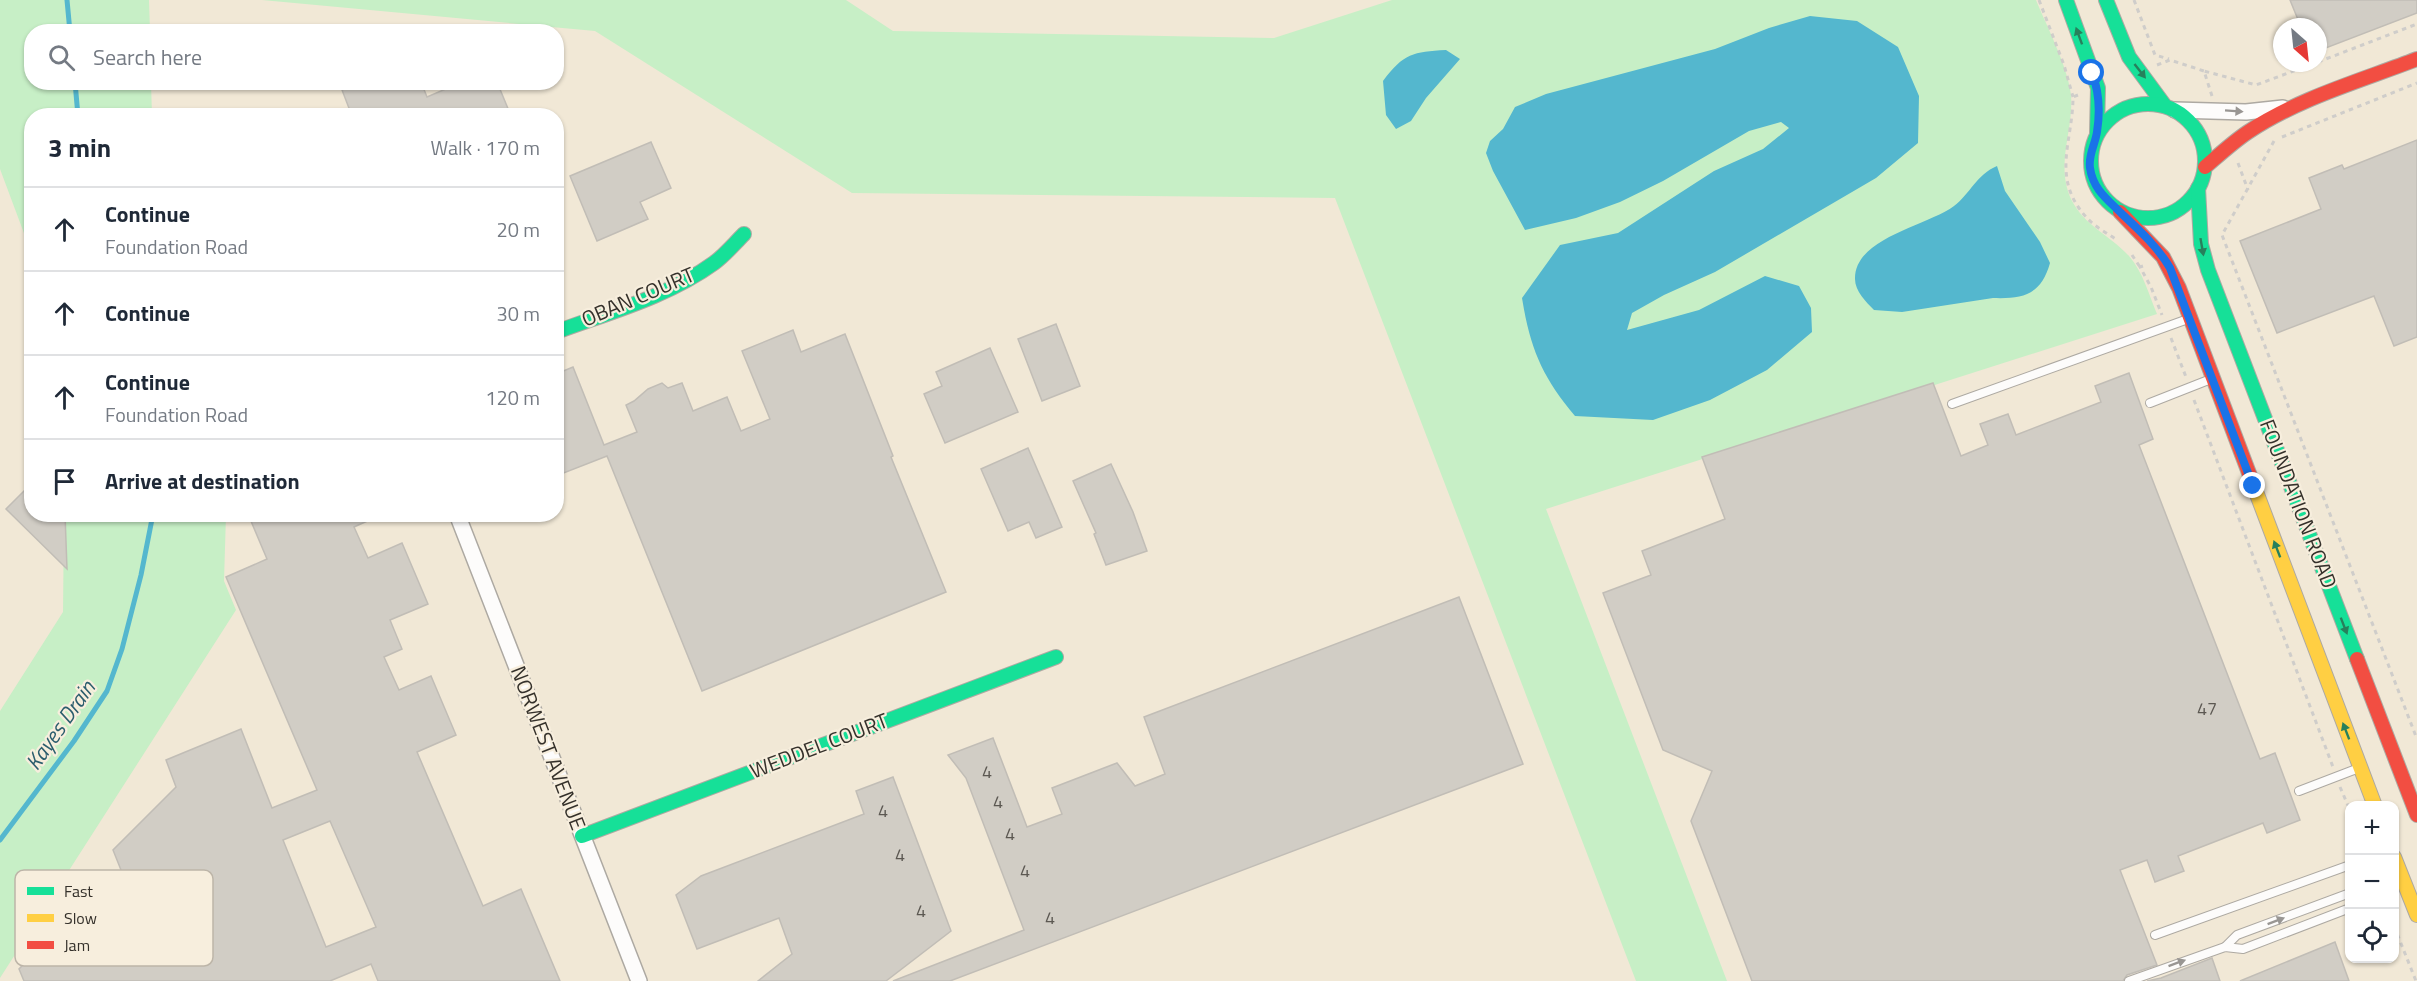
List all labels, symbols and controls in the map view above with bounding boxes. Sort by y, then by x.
north arrow [2273,18,2327,72]
search box [24,24,564,90]
one-way arrow [2074,27,2084,45]
text: Search here [93,40,202,74]
icon: search [45,41,78,74]
route start [2078,59,2104,85]
one-way arrow [2133,63,2146,78]
one-way arrow [2224,106,2243,116]
text: 3 min [48,128,111,167]
text: Walk · 170 m [431,132,540,163]
text: Continue [105,197,190,231]
icon: ahead [48,213,81,246]
text: 20 m [496,214,540,245]
text: Foundation Road [105,231,248,262]
one-way arrow [2198,237,2207,256]
street label: OBAN COURT [576,258,699,334]
text: Continue [105,296,190,330]
icon: ahead [48,297,81,330]
text: 30 m [496,298,540,329]
text: Continue [105,365,190,399]
icon: ahead [48,381,81,414]
text: 120 m [485,382,540,413]
text: Foundation Road [105,399,248,430]
street label: FOUNDATION ROAD [2252,414,2346,593]
text: Arrive at destination [105,464,300,498]
icon: arrive [48,465,81,498]
route end [2239,472,2265,498]
one-way arrow [2272,540,2281,558]
one-way arrow [2340,617,2350,635]
street label: NORWEST AVENUE [503,661,595,834]
water label: Kayes Drain [17,672,104,777]
house number: 47 [2197,695,2217,722]
street label: WEDDEL COURT [745,704,893,786]
one-way arrow [2341,722,2351,740]
house number: 4 [982,758,992,785]
house number: 4 [993,788,1003,815]
house number: 4 [878,797,888,824]
map controls [2345,801,2399,963]
button: + [2345,801,2399,855]
house number: 4 [1005,820,1015,847]
house number: 4 [895,841,905,868]
button: − [2345,855,2399,909]
house number: 4 [1020,857,1030,884]
legend [15,870,213,966]
text: Fast [64,879,93,903]
house number: 4 [916,897,926,924]
house number: 4 [1045,904,1055,931]
text: Slow [64,906,97,930]
button: locate [2345,909,2399,963]
one-way arrow [2267,916,2285,925]
text: Jam [64,933,90,957]
one-way arrow [2168,958,2186,968]

